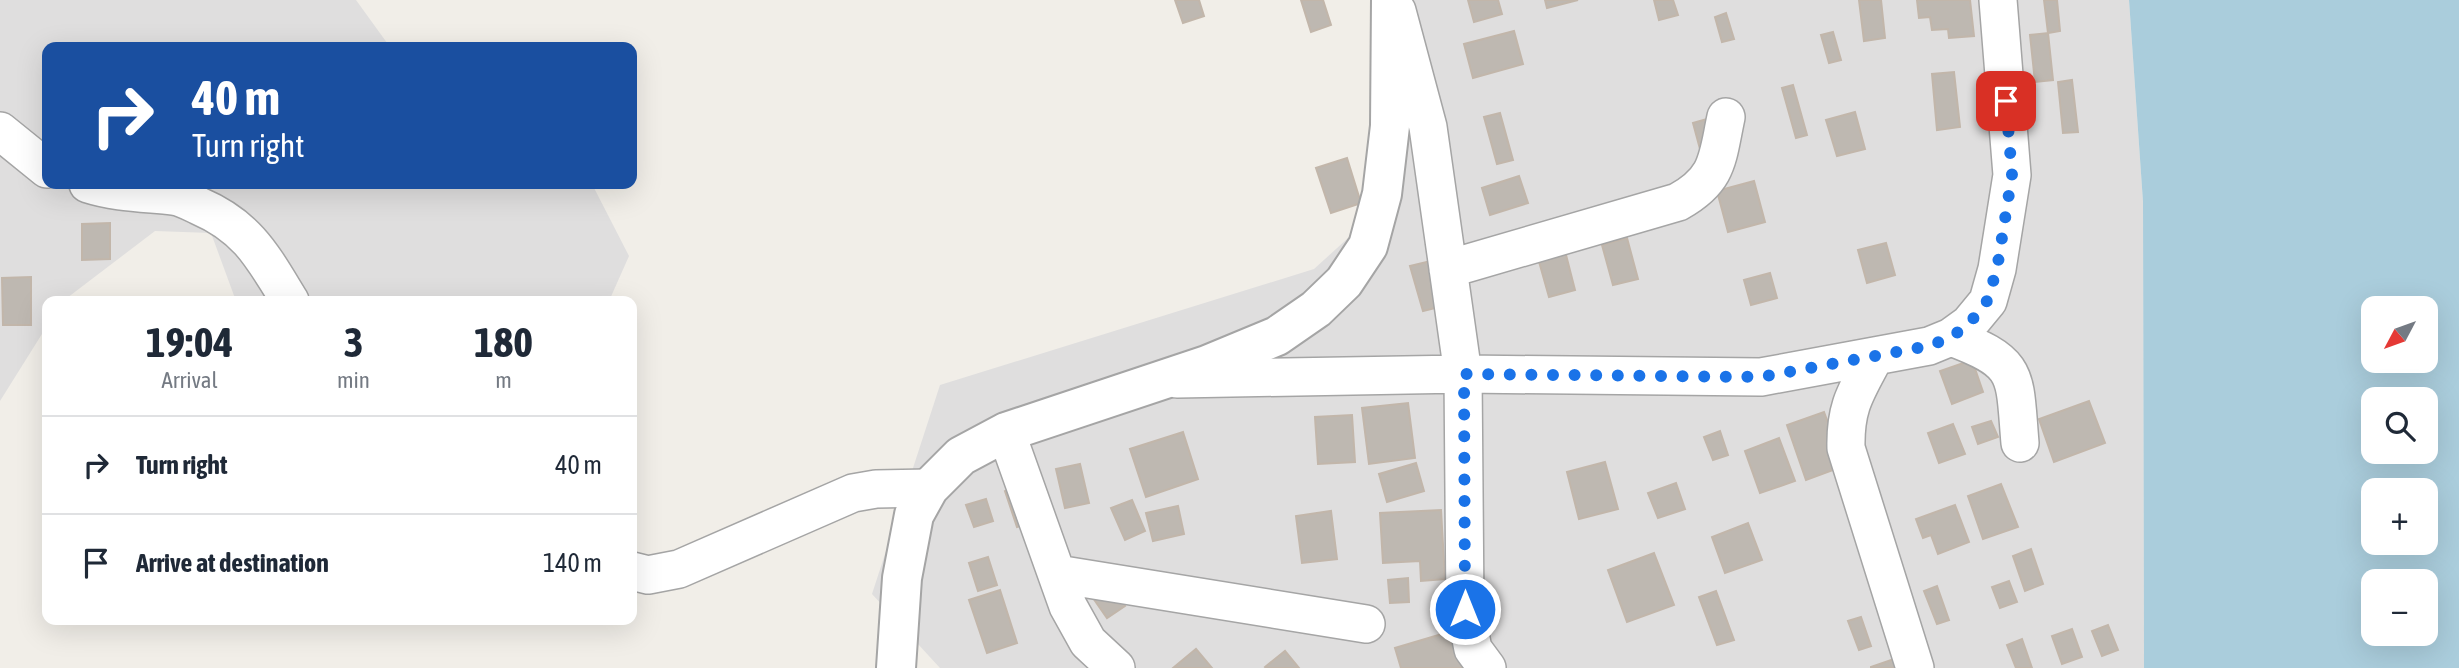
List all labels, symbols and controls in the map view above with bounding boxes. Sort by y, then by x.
text: 40 m [192,69,280,125]
icon: right [77,70,168,161]
pin [1976,71,2036,131]
icon: arrive [1987,82,2025,120]
text: Turn right [192,127,305,164]
north arrow [2361,296,2438,373]
map controls [2361,296,2438,646]
text: 19:04 [146,318,233,366]
text: 3 [344,318,363,366]
text: 180 [474,318,533,366]
text: Arrival [161,367,218,393]
text: min [337,367,370,393]
text: m [495,367,512,393]
button: search [2361,387,2438,464]
icon: right [77,446,115,484]
text: Turn right [136,450,227,480]
text: 40 m [555,450,602,480]
button: + [2361,478,2438,555]
icon: arrive [77,544,115,582]
text: Arrive at destination [136,548,329,578]
text: 140 m [543,548,602,578]
button: − [2361,569,2438,646]
position arrow [1428,572,1502,646]

